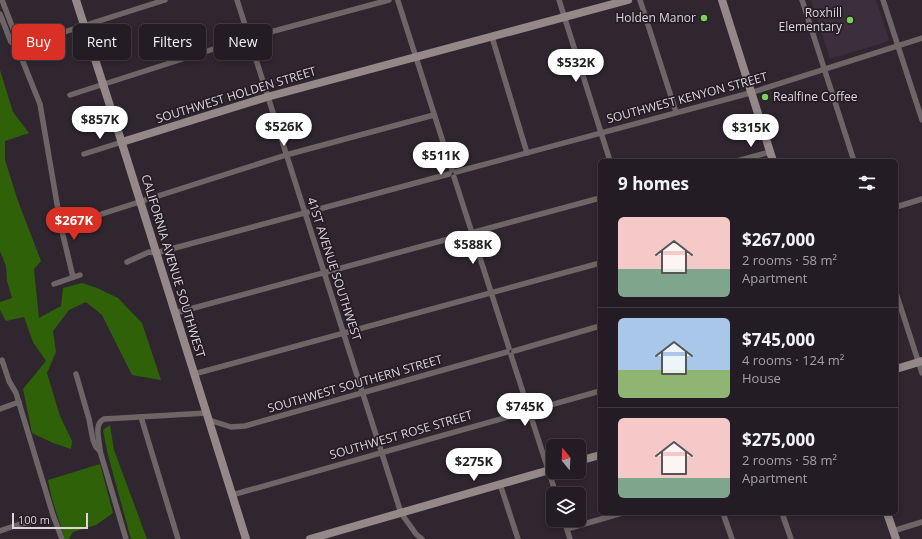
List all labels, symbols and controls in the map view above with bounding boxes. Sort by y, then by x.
place label: Roxhill Elementary [778,4,843,35]
place label: Holden Manor [615,9,696,26]
marker: Holden Manor [699,13,709,23]
marker: Roxhill Elementary [845,15,855,25]
chip: Buy [12,24,65,60]
chip: Rent [73,24,131,60]
chip: Filters [139,24,206,60]
chip: New [214,24,272,60]
pin: $532K [548,49,604,83]
text: $532K [557,53,595,71]
street label: SOUTHWEST HOLDEN STREET [154,62,318,127]
street label: SOUTHWEST KENYON STREET [605,68,770,127]
place label: Realfine Coffee [773,88,858,105]
marker: Realfine Coffee [760,92,770,102]
pin: $857K [72,106,128,140]
text: $857K [81,110,119,128]
pin: $526K [256,113,312,147]
pin: $315K [723,114,779,148]
text: $526K [265,117,303,135]
text: $315K [732,118,770,136]
pin: $511K [413,142,469,176]
text: $511K [422,146,460,164]
street label: CALIFORNIA AVENUE SOUTHWEST [137,172,210,360]
text: 9 homes [618,172,689,195]
icon: filters [856,172,878,194]
street label: 41ST AVENUE SOUTHWEST [303,195,366,343]
pin: $267K [46,207,102,241]
text: $267K [55,211,93,229]
text: $267,000 [742,228,815,251]
pin: $588K [445,231,501,265]
icon: home [650,233,698,281]
text: $588K [454,235,492,253]
text: 2 rooms · 58 m² [742,251,837,269]
text: Apartment [742,269,807,287]
text: $745,000 [742,328,815,351]
icon: home [650,334,698,382]
street label: SOUTHWEST SOUTHERN STREET [265,350,445,417]
text: 4 rooms · 124 m² [742,351,844,369]
text: House [742,369,781,387]
pin: $745K [497,393,553,427]
text: $745K [506,397,544,415]
street label: SOUTHWEST ROSE STREET [327,406,475,463]
text: $275,000 [742,428,815,451]
icon: home [650,434,698,482]
north arrow [546,439,586,479]
map controls [546,439,586,527]
pin: $275K [446,448,502,482]
text: 2 rooms · 58 m² [742,451,837,469]
text: $275K [455,452,493,470]
text: Apartment [742,469,807,487]
button: layers [546,487,586,527]
scale bar [12,511,88,530]
text: 100 m [18,512,50,527]

